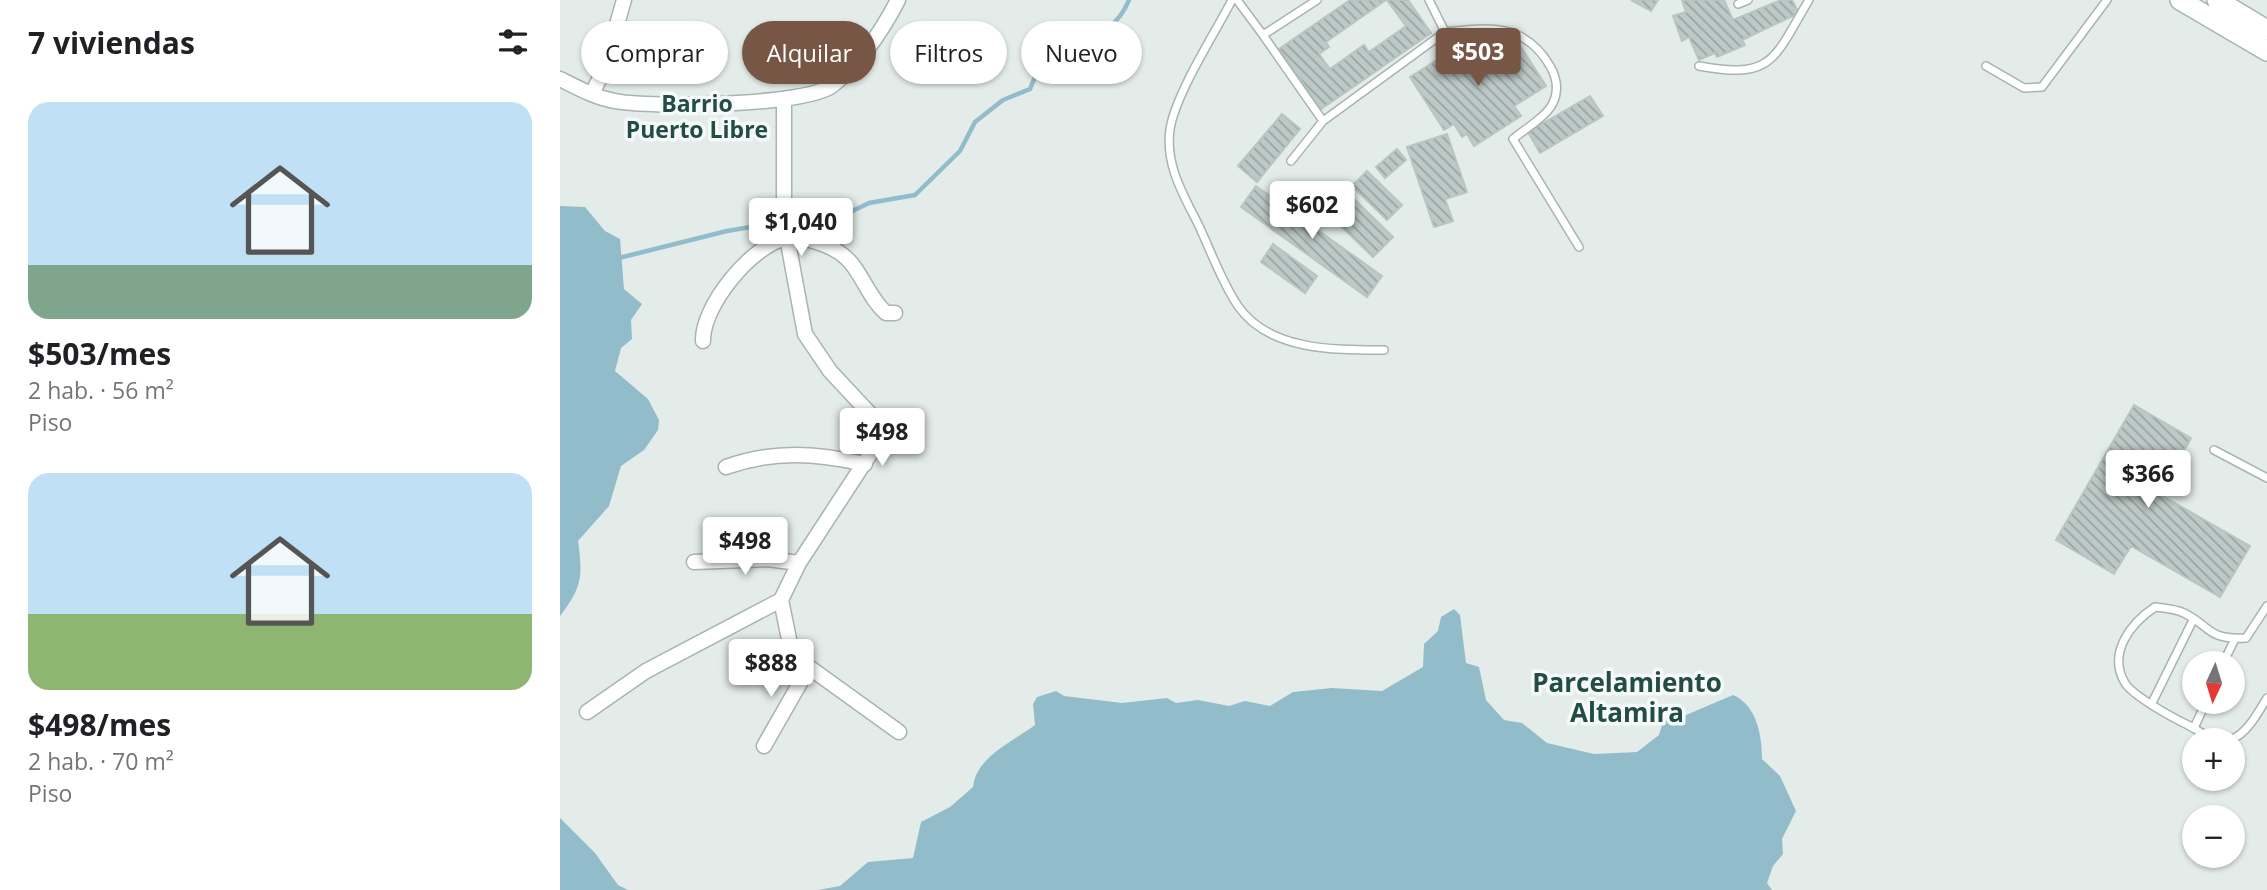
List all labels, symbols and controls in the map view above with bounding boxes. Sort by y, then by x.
chip: Comprar [581,21,728,84]
chip: Alquilar [742,21,876,84]
chip: Filtros [890,21,1007,84]
chip: Nuevo [1021,21,1142,84]
text: 7 viviendas [28,22,195,63]
icon: filters [494,23,532,61]
pin: $503 [1437,28,1519,88]
text: $503 [1452,35,1504,67]
district label: Barrio Puerto Libre [626,87,768,145]
icon: home [217,147,343,273]
pin: $602 [1271,182,1353,241]
text: $602 [1286,188,1338,220]
pin: $1,040 [744,198,858,258]
text: $1,040 [765,205,837,237]
text: $503/mes [28,333,171,374]
text: 2 hab. · 56 m² [28,374,174,406]
text: Piso [28,406,72,438]
pin: $498 [841,408,923,468]
text: $498 [856,415,908,447]
pin: $366 [2107,450,2189,510]
text: $366 [2122,457,2174,489]
icon: home [217,518,343,644]
pin: $498 [704,518,786,577]
text: $498 [719,524,771,556]
pin: $888 [730,640,812,699]
text: $888 [745,646,797,678]
north arrow [2182,651,2245,714]
map controls [2182,651,2245,868]
district label: Parcelamiento Altamira [1532,664,1722,730]
text: $498/mes [28,704,171,745]
button: + [2182,728,2245,791]
text: 2 hab. · 70 m² [28,745,174,777]
text: Piso [28,777,72,809]
button: − [2182,805,2245,868]

